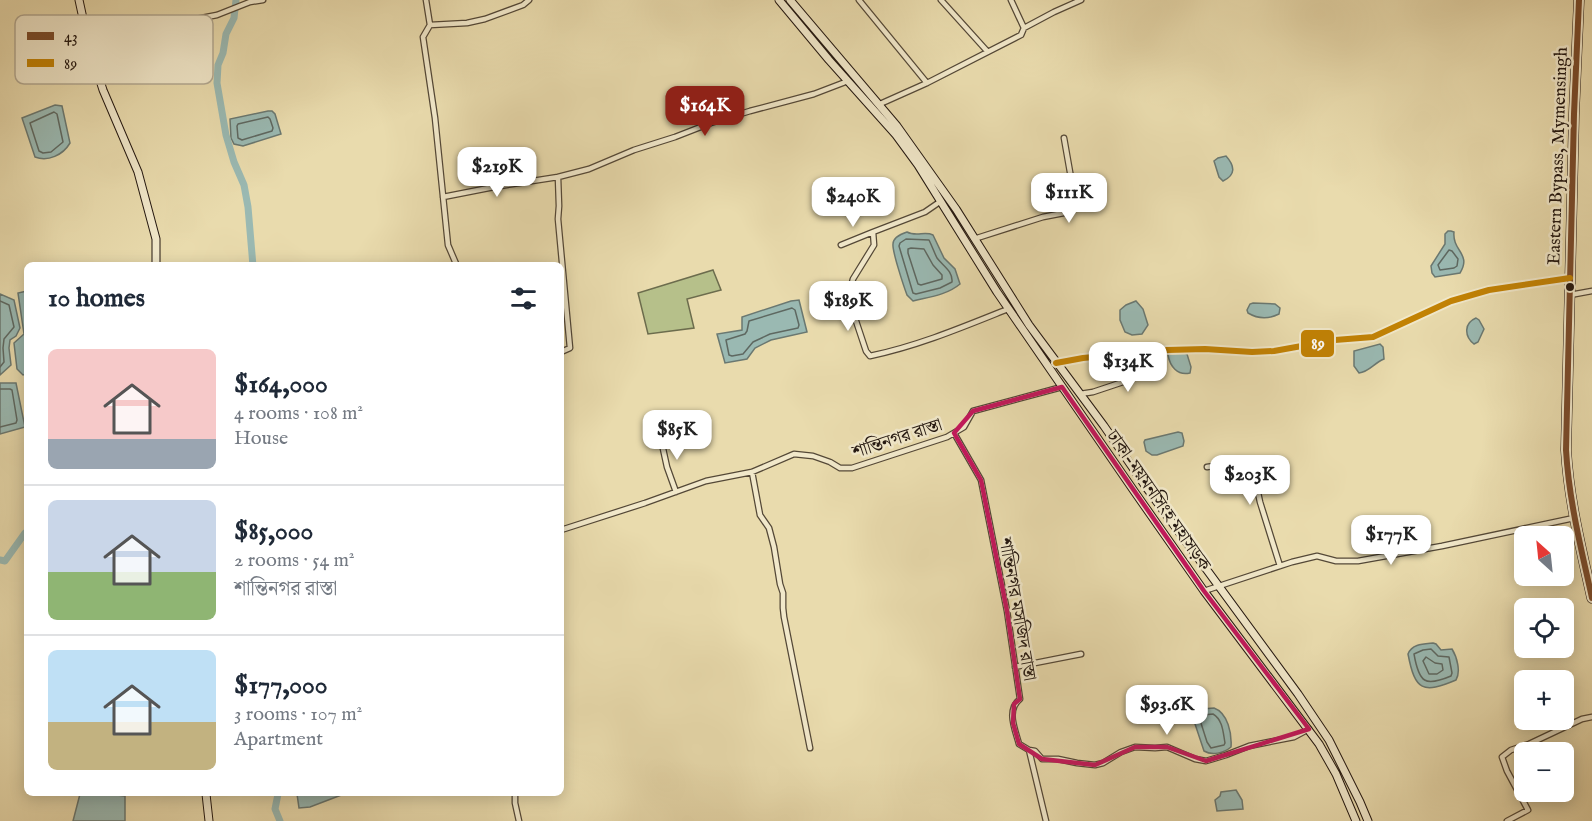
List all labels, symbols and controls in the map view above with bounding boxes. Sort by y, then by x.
legend [15,15,213,84]
text: 43 [64,28,78,48]
street label: Eastern Bypass, Mymensingh [1543,46,1574,265]
text: 89 [64,55,77,75]
pin: $164K [663,86,747,137]
text: $164K [679,93,731,118]
pin: $219K [455,147,539,198]
text: $219K [471,154,523,179]
pin: $111K [1027,173,1111,224]
pin: $240K [811,177,895,228]
text: $111K [1045,180,1093,205]
text: $240K [826,184,880,209]
pin: $189K [806,281,890,332]
unlabelled marker [1564,281,1576,293]
text: 10 homes [48,282,145,315]
icon: filters [507,282,540,315]
text: $189K [823,288,873,313]
line badge: 89 [1300,329,1335,358]
text: 89 [1311,335,1325,355]
pin: $134K [1086,342,1170,393]
text: $134K [1103,349,1153,374]
text: $164,000 [234,368,328,401]
icon: home [96,373,168,445]
text: 4 rooms · 108 m² [234,401,363,426]
pin: $85K [641,410,713,461]
street label: শান্তিনগর রাস্তা [849,414,945,465]
text: $85K [657,417,697,442]
street label: ঢাকা-ময়মনসিংহ মহাসড়ক [1100,425,1216,577]
text: House [234,426,288,451]
pin: $203K [1208,455,1292,506]
text: $203K [1224,462,1276,487]
text: $85,000 [234,515,313,548]
pin: $177K [1349,515,1433,566]
text: $177K [1365,522,1417,547]
icon: home [96,524,168,596]
north arrow [1514,526,1574,586]
map controls [1514,526,1574,802]
street label: শান্তিনগর মসজিদ রাস্তা [992,535,1040,683]
text: 2 rooms · 54 m² [234,548,355,573]
text: শান্তিনগর রাস্তা [234,577,337,602]
button: locate [1514,598,1574,658]
text: $177,000 [234,669,328,702]
button: + [1514,670,1574,730]
icon: home [96,674,168,746]
pin: $93.6K [1118,685,1216,736]
text: $93.6K [1140,692,1194,717]
text: 3 rooms · 107 m² [234,702,362,727]
text: Apartment [234,727,323,752]
button: − [1514,742,1574,802]

